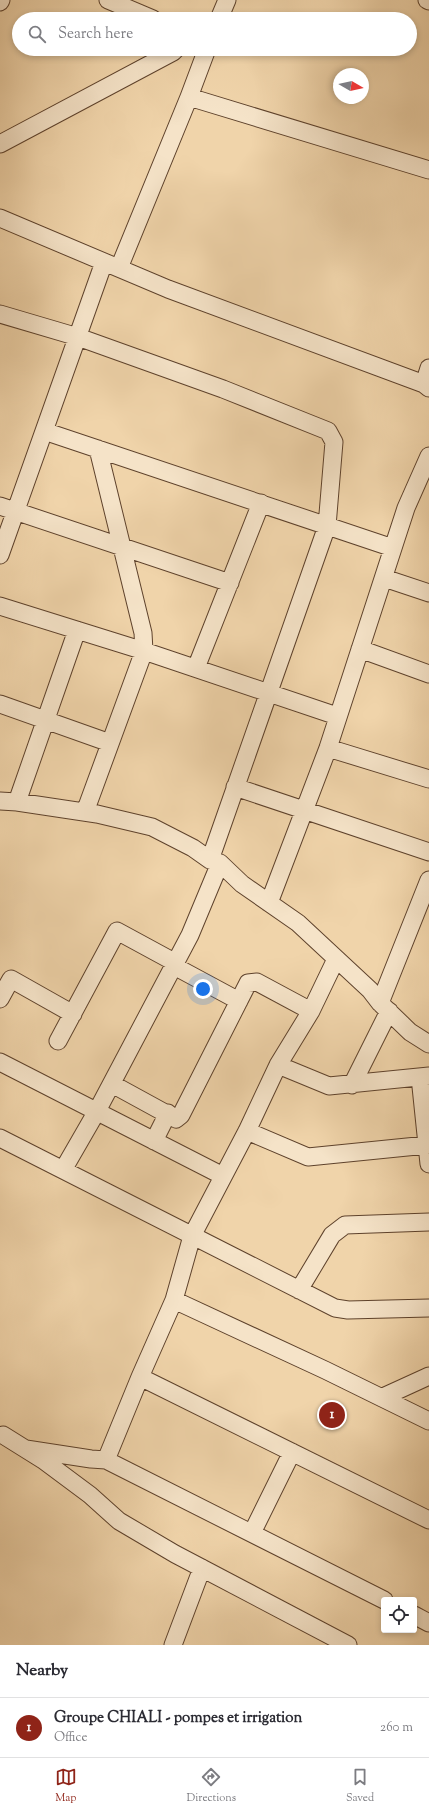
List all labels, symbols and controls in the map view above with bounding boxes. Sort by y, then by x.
search box [12,12,417,56]
icon: search [26,23,48,45]
text: Search here [58,24,133,45]
north arrow [333,68,369,104]
your location [193,979,213,999]
pin: 1 [319,1400,345,1430]
map controls [381,1597,417,1633]
button: locate [381,1597,417,1633]
text: Nearby [16,1659,68,1683]
text: Groupe CHIALI - pompes et irrigation [54,1708,302,1729]
text: 1 [27,1719,31,1737]
text: 260 m [380,1719,413,1737]
text: Office [54,1729,87,1747]
tab: Map [55,1766,77,1806]
tab: Directions [187,1766,236,1806]
tab: Saved [346,1766,374,1806]

